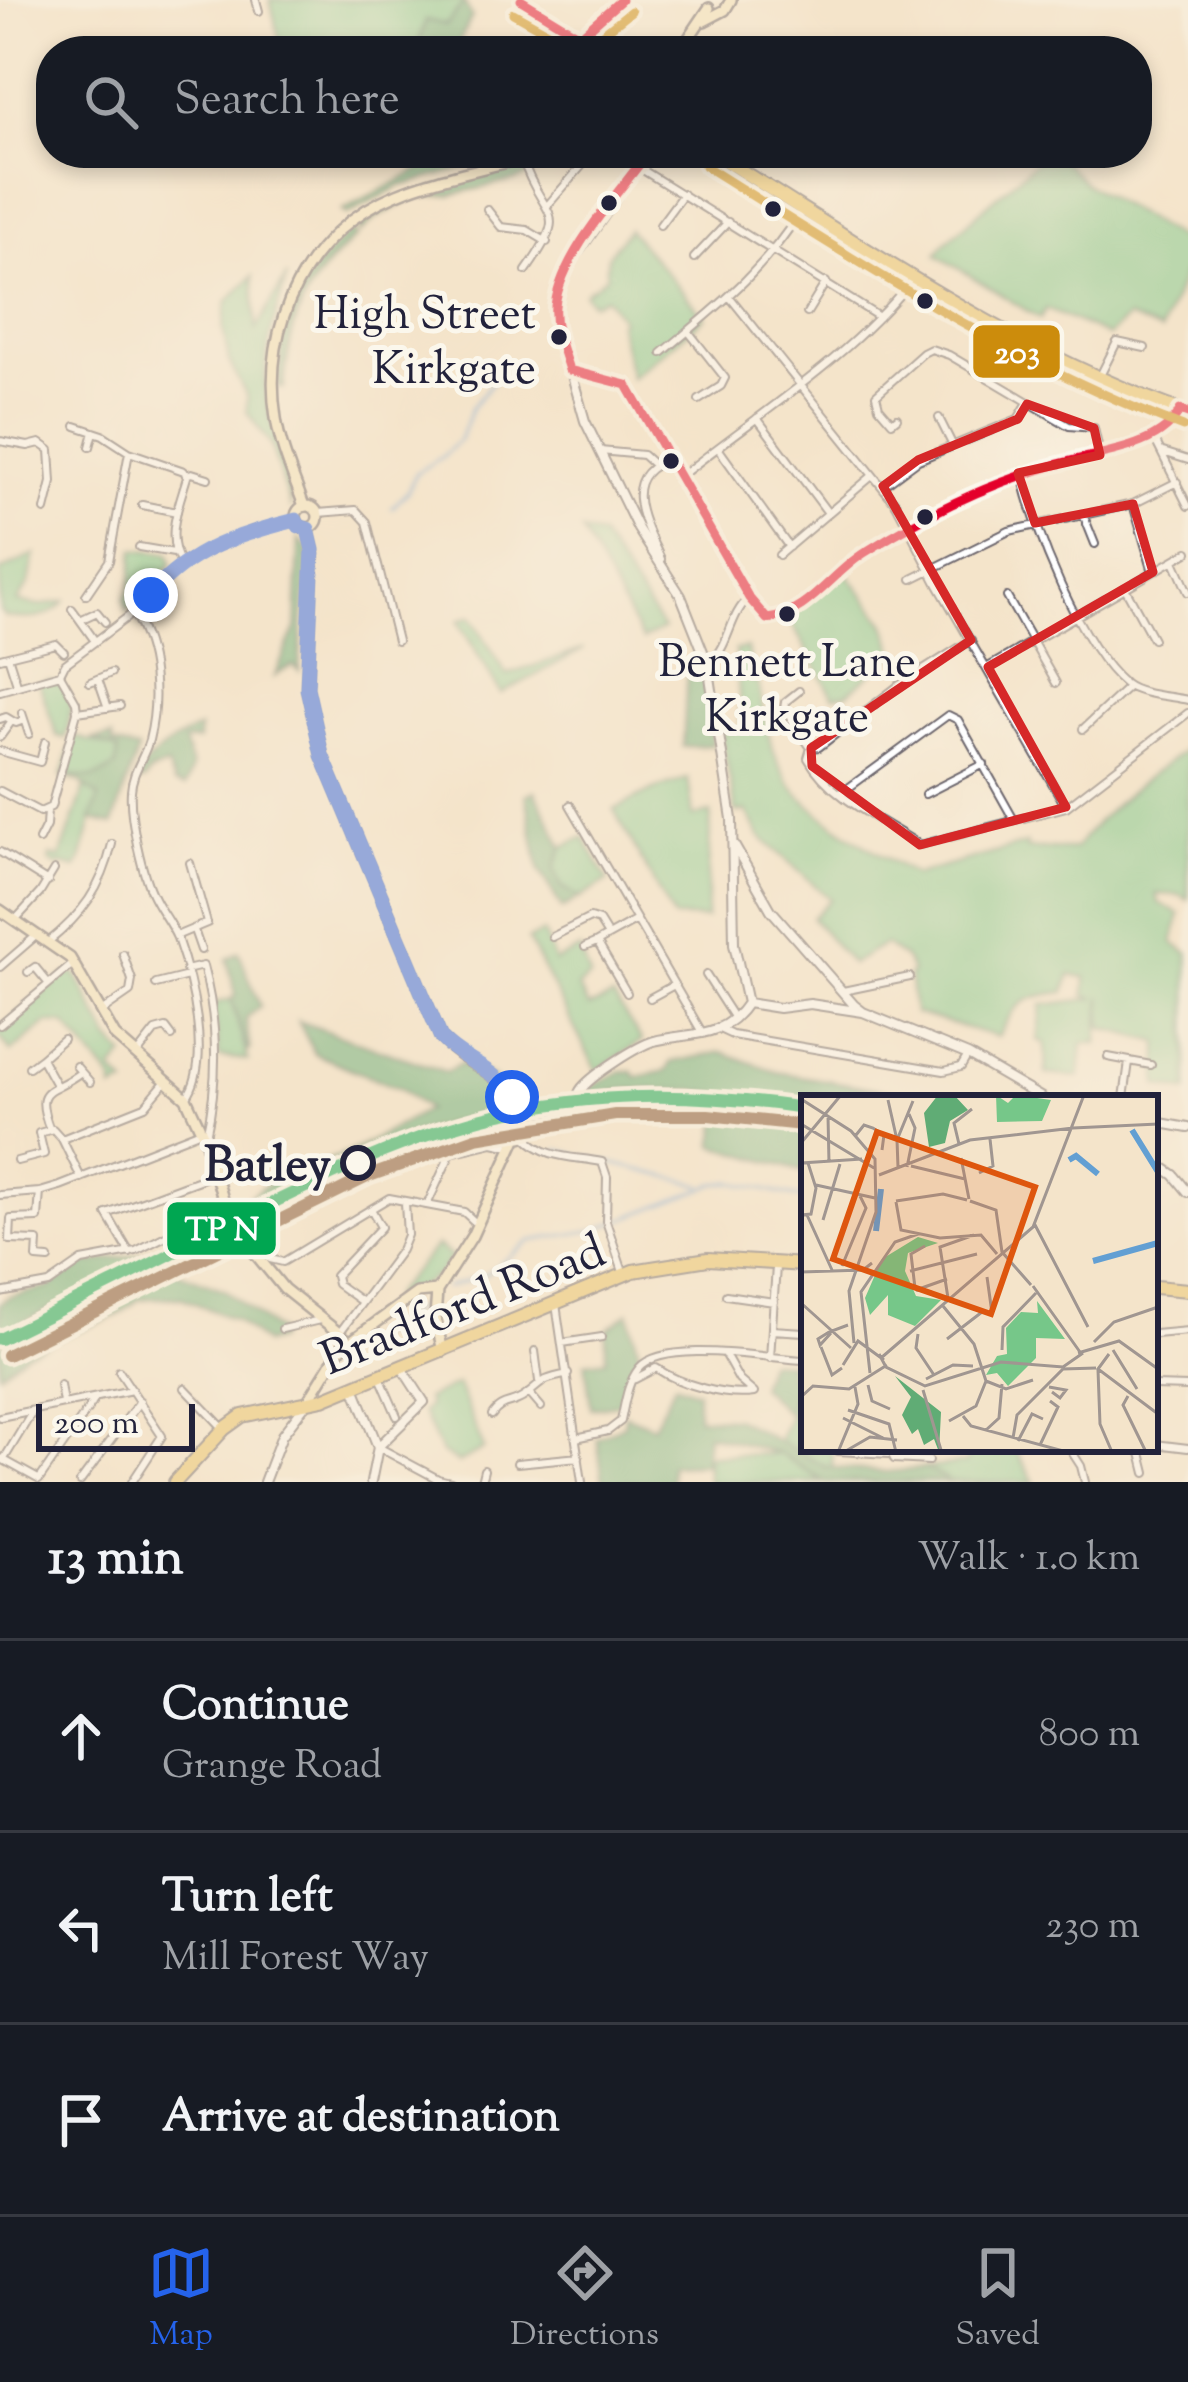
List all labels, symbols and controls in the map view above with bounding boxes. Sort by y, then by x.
search box [36,36,1152,168]
icon: search [78,69,144,135]
text: Search here [174,70,400,135]
unlabelled marker [598,192,620,214]
unlabelled marker [762,198,784,220]
place label: High Street Kirkgate [314,285,536,405]
unlabelled marker [914,290,936,312]
line badge: 203 [971,323,1062,380]
marker: High Street Kirkgate [548,326,570,348]
text: 203 [994,331,1040,379]
unlabelled marker [660,450,682,472]
unlabelled marker [914,506,936,528]
route end [124,568,178,622]
marker: Bennett Lane Kirkgate [776,603,798,625]
place label: Bennett Lane Kirkgate [658,633,916,753]
route start [485,1070,539,1124]
inset map [801,1095,1158,1452]
place label: Batley [204,1134,331,1203]
marker: Batley [342,1147,374,1179]
line badge: TP N [165,1200,278,1257]
text: TP N [184,1208,260,1256]
street label: Bradford Road [311,1220,617,1397]
scale bar [36,1398,195,1451]
text: 200 m [54,1401,139,1449]
text: 13 min [48,1524,184,1597]
text: Walk · 1.0 km [918,1532,1140,1588]
text: Continue [162,1675,349,1740]
icon: ahead [48,1703,114,1769]
text: 800 m [1039,1708,1140,1764]
text: Grange Road [162,1740,382,1796]
text: Turn left [162,1867,333,1932]
icon: left [48,1895,114,1961]
text: 230 m [1045,1900,1140,1956]
text: Mill Forest Way [162,1932,429,1988]
icon: arrive [48,2087,114,2153]
text: Arrive at destination [162,2087,560,2152]
tab: Map [148,2240,214,2360]
tab: Directions [510,2240,659,2360]
tab: Saved [955,2240,1040,2360]

